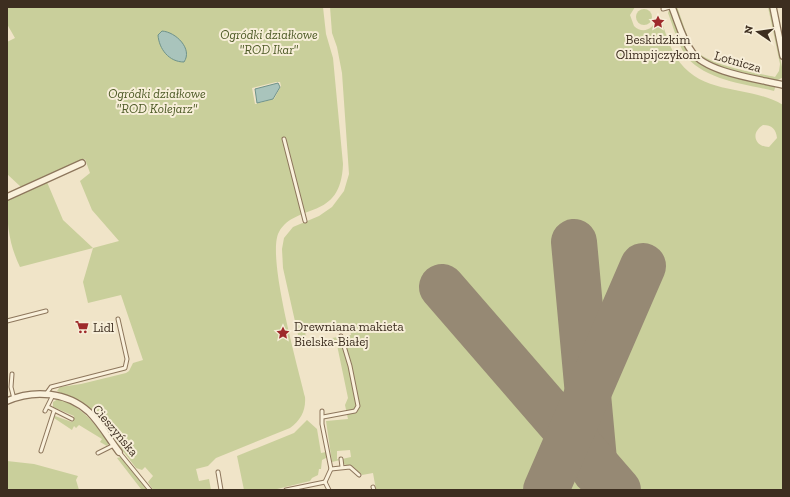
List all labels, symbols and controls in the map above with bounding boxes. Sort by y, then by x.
north arrow [738,12,778,52]
place icon: Beskidzkim Olimpijczykom [650,14,666,30]
text: N [741,24,756,35]
park label: Ogródki działkowe "ROD Ikar" [220,27,318,57]
place label: Beskidzkim Olimpijczykom [616,32,701,63]
street label: Lotnicza [713,48,764,76]
park label: Ogródki działkowe "ROD Kolejarz" [108,86,206,116]
supermarket icon: Lidl [74,319,90,335]
place label: Drewniana makieta Bielska-Białej [294,319,404,350]
place label: Lidl [93,320,115,335]
place icon: Drewniana makieta Bielska-Białej [275,325,291,341]
street label: Cieszyńska [90,402,142,460]

